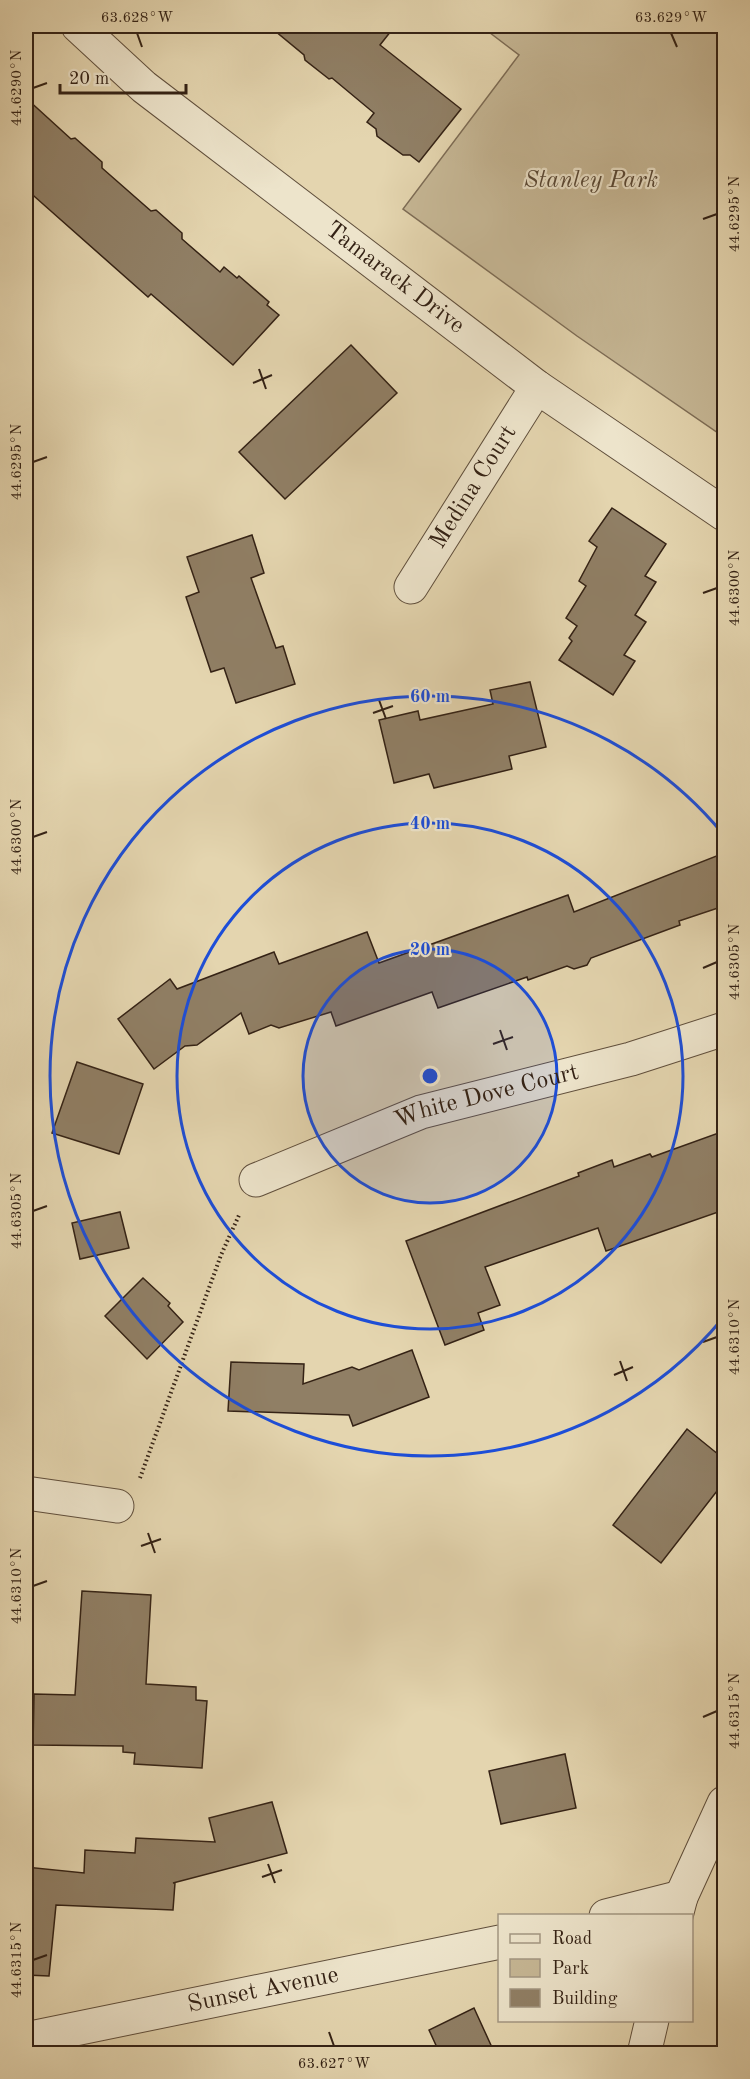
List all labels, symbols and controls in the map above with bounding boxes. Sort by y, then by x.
text: 63.628°W [101,11,173,26]
text: 63.629°W [635,11,707,26]
text: 44.6290°N [10,49,25,126]
scale bar [60,57,186,95]
text: 20 m [69,70,109,88]
park label: Stanley Park [524,169,658,193]
text: 44.6295°N [728,175,743,252]
street label: Tamarack Drive [321,218,468,339]
street label: Medina Court [426,421,522,553]
text: 44.6295°N [10,423,25,500]
text: 44.6300°N [728,549,743,626]
text: 60 m [410,688,450,706]
text: 44.6300°N [10,798,25,875]
text: 40 m [410,815,450,833]
text: 44.6305°N [728,923,743,1000]
text: 20 m [410,941,450,959]
street label: White Dove Court [391,1061,581,1133]
centre of rings [420,1066,440,1086]
text: 44.6305°N [10,1172,25,1249]
text: 44.6310°N [728,1298,743,1375]
text: 44.6310°N [10,1547,25,1624]
text: 44.6315°N [728,1672,743,1749]
legend [498,1914,693,2022]
text: 44.6315°N [10,1921,25,1998]
text: Road [552,1930,592,1948]
text: Park [552,1960,589,1978]
street label: Sunset Avenue [185,1963,341,2018]
text: Building [552,1990,618,2008]
text: 63.627°W [298,2057,370,2072]

